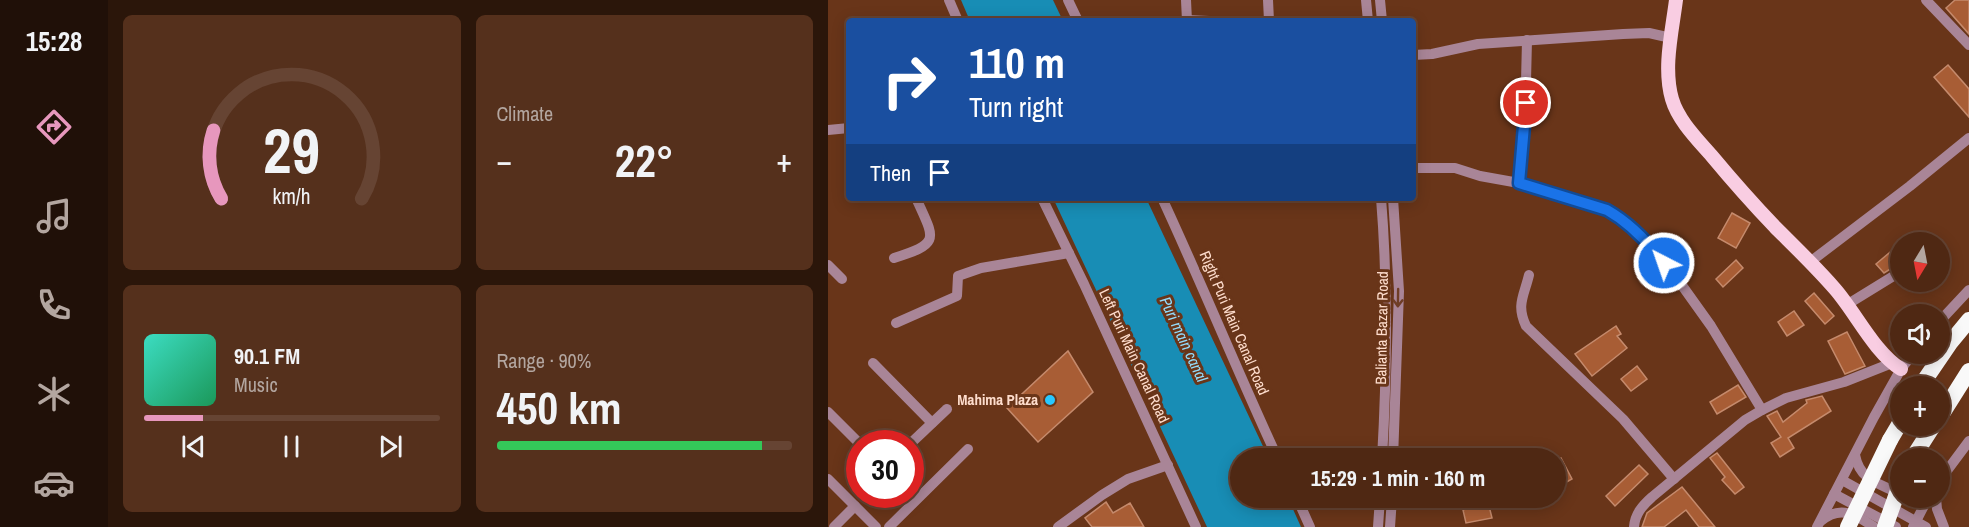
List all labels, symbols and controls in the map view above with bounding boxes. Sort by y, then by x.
text: 15:28 [26,23,82,59]
text: 110 m [969,35,1065,91]
icon: right [870,42,948,120]
pin [1500,77,1551,128]
icon: arrive [1509,86,1542,119]
text: Turn right [969,89,1063,125]
text: Climate [497,100,553,127]
icon: directions [33,106,75,148]
text: 29 [263,108,320,192]
text: 22° [615,130,674,191]
text: − [497,138,512,182]
text: + [776,138,792,182]
icon: arrive [923,156,956,189]
text: Then [870,158,911,188]
text: km/h [273,183,311,212]
icon: music [33,195,75,237]
position arrow [1632,231,1696,295]
north arrow [1890,232,1950,292]
map controls [1890,232,1950,508]
street label: Right Puri Main Canal Road [1195,248,1274,398]
street label: Balianta Bazar Road [1370,271,1393,385]
icon: phone [33,284,75,326]
street label: Left Puri Main Canal Road [1094,285,1175,426]
one-way arrow [1392,288,1404,308]
water label: Puri main canal [1155,293,1214,386]
button: sound [1890,304,1950,364]
text: 90.1 FM [234,341,300,371]
text: Range · 90% [497,347,591,374]
text: Music [234,371,278,398]
icon: climate [33,373,75,415]
button: + [1890,376,1950,436]
text: 450 km [497,377,622,438]
place label: Mahima Plaza [957,389,1038,410]
marker: Mahima Plaza [1043,393,1057,407]
icon: previous [177,430,210,463]
icon: pause [275,430,308,463]
icon: next [374,430,407,463]
speed limit sign: 30 [846,430,924,508]
button: − [1890,448,1950,508]
icon: car [33,462,75,504]
text: 15:29 · 1 min · 160 m [1311,463,1485,493]

